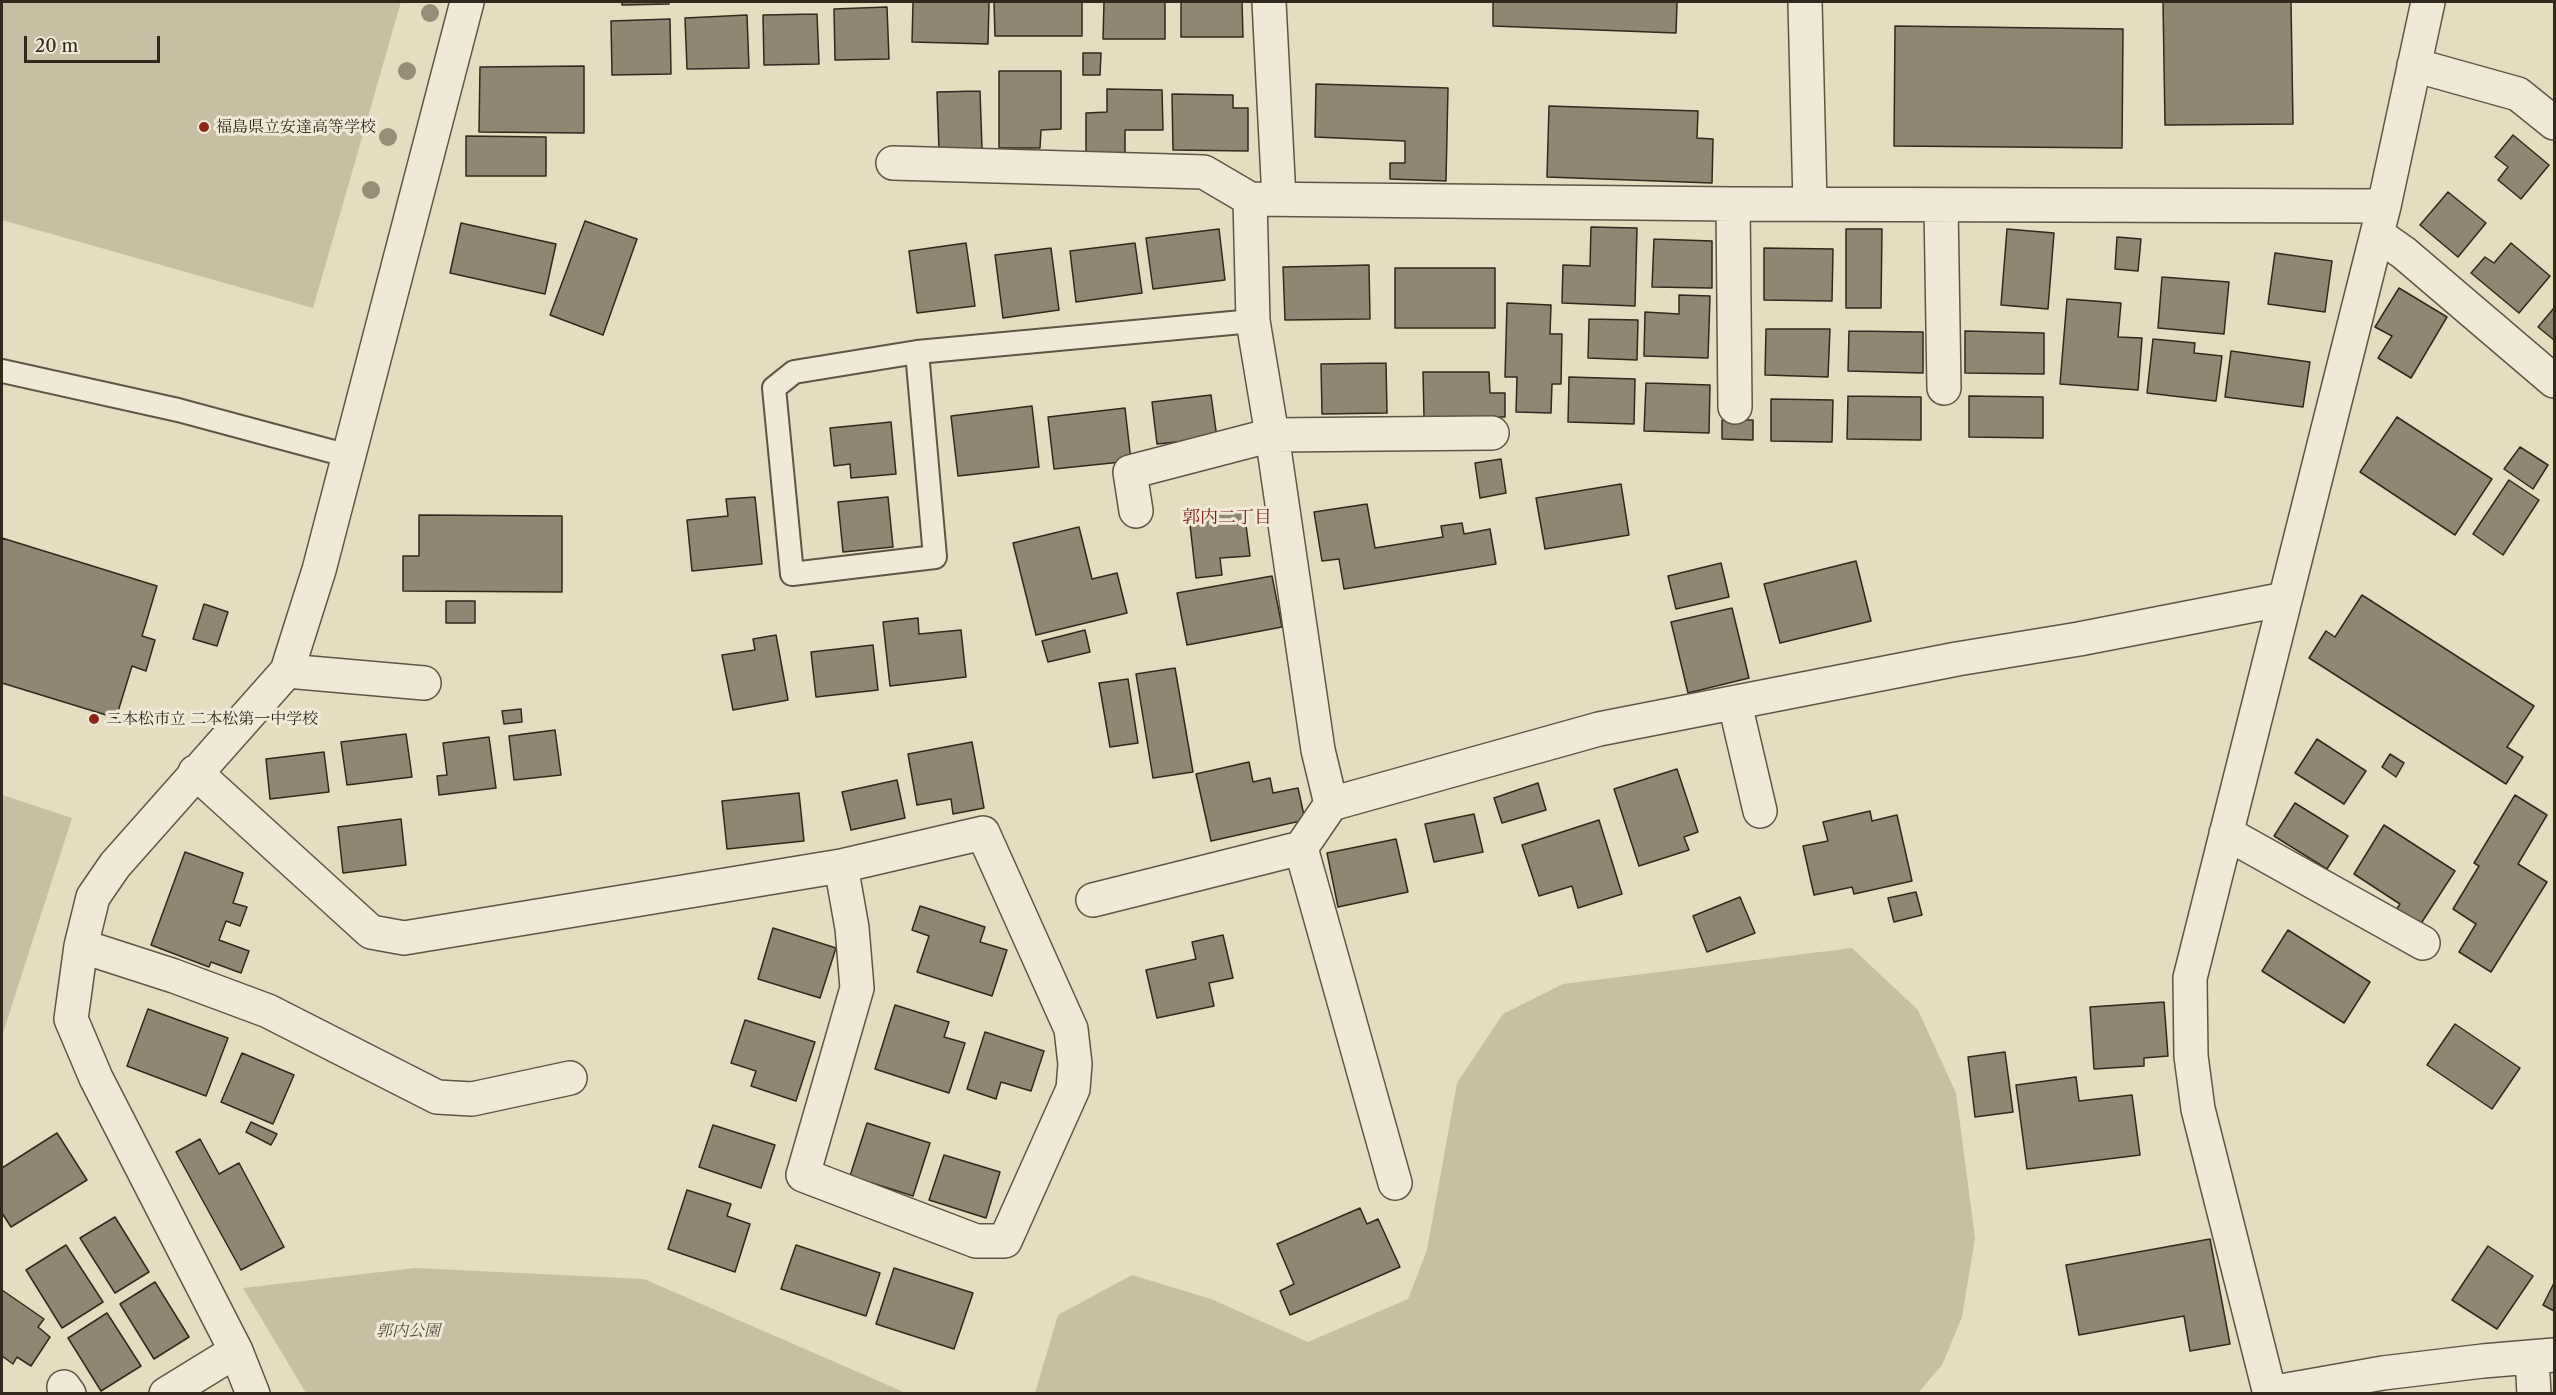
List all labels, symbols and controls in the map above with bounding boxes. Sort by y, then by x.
scale bar [27,24,164,62]
text: 20 m [35,35,78,57]
place label: 福島県立安達高等学校 [216,117,376,137]
marker: 福島県立安達高等学校 [197,120,211,134]
district label: 郭内二丁目 [1182,507,1272,529]
place label: 二本松市立 二本松第一中学校 [106,709,318,729]
marker: 二本松市立 二本松第一中学校 [87,712,101,726]
park label: 郭内公園 [376,1321,440,1341]

